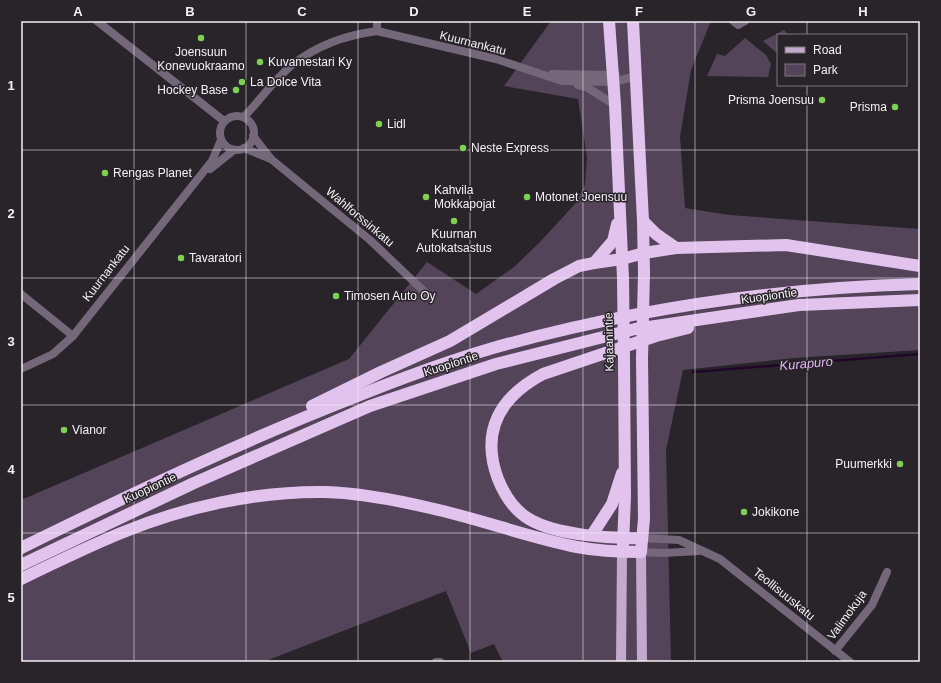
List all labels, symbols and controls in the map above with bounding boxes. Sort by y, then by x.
text: A [73,4,83,19]
text: B [185,4,195,19]
text: C [297,4,307,19]
text: D [409,4,419,19]
text: E [523,4,532,19]
text: F [635,4,643,19]
text: G [746,4,756,19]
text: H [858,4,868,19]
street label: Kuurnankatu [438,28,508,58]
marker: Joensuun Konevuokraamo [196,33,206,43]
legend [777,34,907,86]
text: Road [813,43,842,57]
place label: Joensuun Konevuokraamo [157,45,245,73]
place label: Kuvamestari Ky [268,55,352,69]
marker: Kuvamestari Ky [255,57,265,67]
text: Park [813,63,839,77]
place label: La Dolce Vita [250,75,321,89]
marker: La Dolce Vita [237,77,247,87]
text: 1 [7,78,15,93]
place label: Hockey Base [157,83,228,97]
marker: Hockey Base [231,85,241,95]
place label: Prisma Joensuu [728,93,814,107]
marker: Prisma Joensuu [817,95,827,105]
place label: Prisma [850,100,887,114]
marker: Prisma [890,102,900,112]
place label: Lidl [387,117,406,131]
marker: Lidl [374,119,384,129]
place label: Neste Express [471,141,549,155]
marker: Neste Express [458,143,468,153]
place label: Rengas Planet [113,166,192,180]
marker: Rengas Planet [100,168,110,178]
place label: Kahvila Mokkapojat [434,183,496,211]
street label: Wahlforssinkatu [323,184,397,250]
place label: Motonet Joensuu [535,190,627,204]
marker: Kahvila Mokkapojat [421,192,431,202]
marker: Motonet Joensuu [522,192,532,202]
text: 2 [7,206,15,221]
marker: Kuurnan Autokatsastus [449,216,459,226]
place label: Kuurnan Autokatsastus [416,227,492,255]
street label: Kuurnankatu [80,242,132,304]
place label: Tavaratori [189,251,242,265]
marker: Tavaratori [176,253,186,263]
street label: Kuopiontie [740,285,798,307]
place label: Timosen Auto Oy [344,289,436,303]
marker: Timosen Auto Oy [331,291,341,301]
street label: Kajaanintie [601,312,617,372]
text: 3 [7,334,15,349]
street label: Kuopiontie [422,348,480,379]
water label: Kurapuro [779,354,833,373]
place label: Vianor [72,423,106,437]
marker: Vianor [59,425,69,435]
place label: Puumerkki [835,457,892,471]
marker: Puumerkki [895,459,905,469]
text: 4 [7,462,15,477]
street label: Kuopiontie [121,470,179,506]
place label: Jokikone [752,505,800,519]
marker: Jokikone [739,507,749,517]
street label: Teollisuuskatu [750,565,818,623]
street label: Valimokuja [824,587,870,643]
text: 5 [7,590,15,605]

